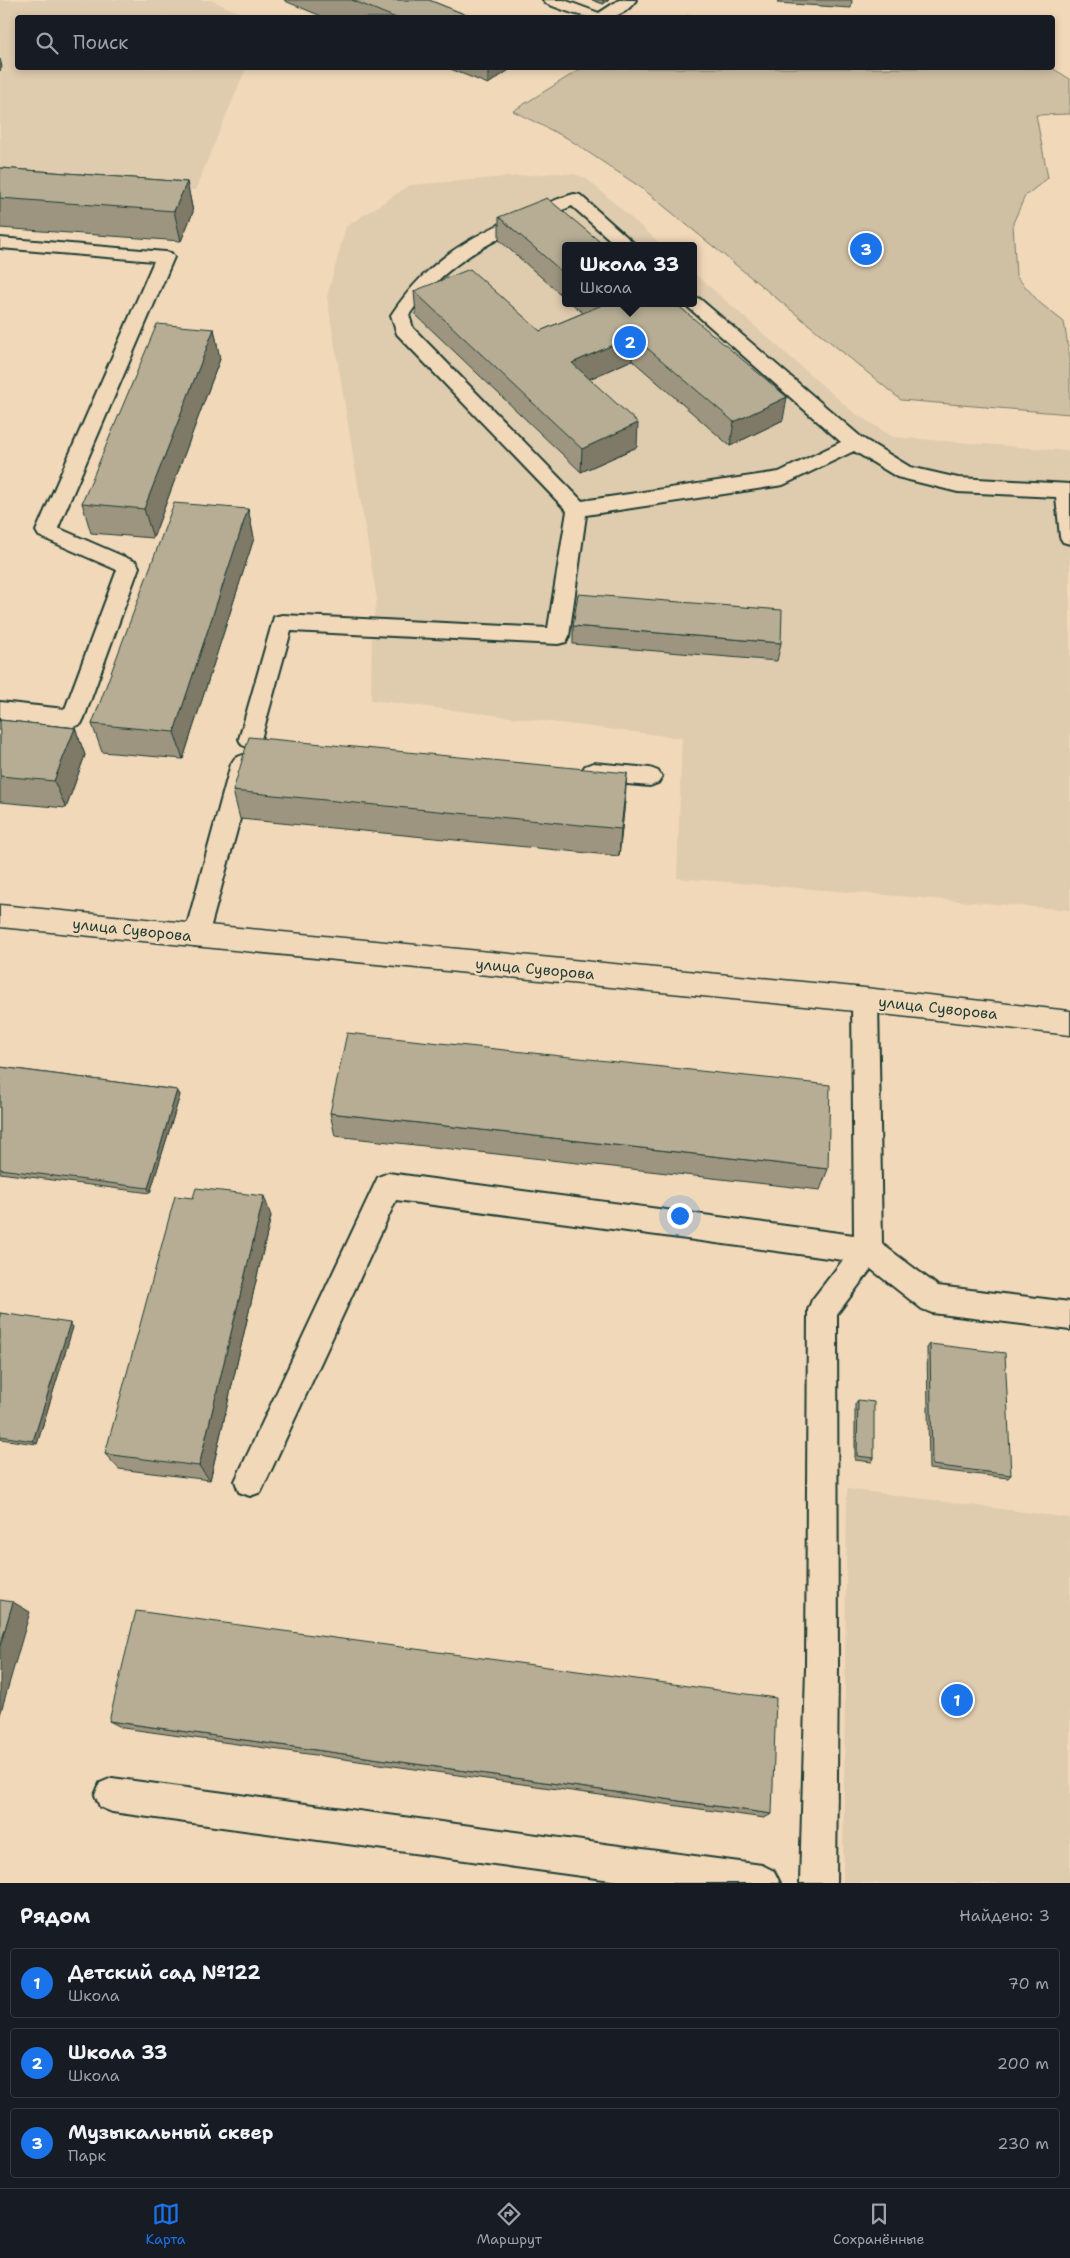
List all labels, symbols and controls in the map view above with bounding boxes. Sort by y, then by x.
search box [15,15,1055,70]
icon: search [33,29,61,57]
text: Поиск [73,30,128,55]
pin: 3 [850,230,882,268]
popup [562,242,697,307]
text: Школа 33 [580,252,679,277]
text: Школа [580,277,632,298]
pin: 2 [614,323,646,361]
street label: улица Суворова [71,914,193,946]
street label: улица Суворова [475,954,596,984]
street label: улица Суворова [877,992,999,1024]
your location [667,1203,693,1229]
pin: 1 [941,1681,973,1719]
text: Рядом [20,1902,90,1930]
text: Найдено: 3 [959,1905,1050,1926]
text: Детский сад №122 [68,1960,261,1985]
text: 1 [33,1973,41,1994]
text: 70 m [1008,1973,1049,1994]
text: Школа [68,1985,120,2006]
text: Школа 33 [68,2040,167,2065]
text: 2 [31,2053,43,2074]
text: 200 m [997,2053,1049,2074]
text: Школа [68,2065,120,2086]
text: Музыкальный сквер [68,2120,273,2145]
text: 3 [31,2133,43,2154]
text: 230 m [997,2133,1049,2154]
text: Парк [68,2145,106,2166]
tab: Карта [146,2200,186,2248]
tab: Маршрут [477,2200,542,2248]
tab: Сохранённые [833,2200,924,2248]

